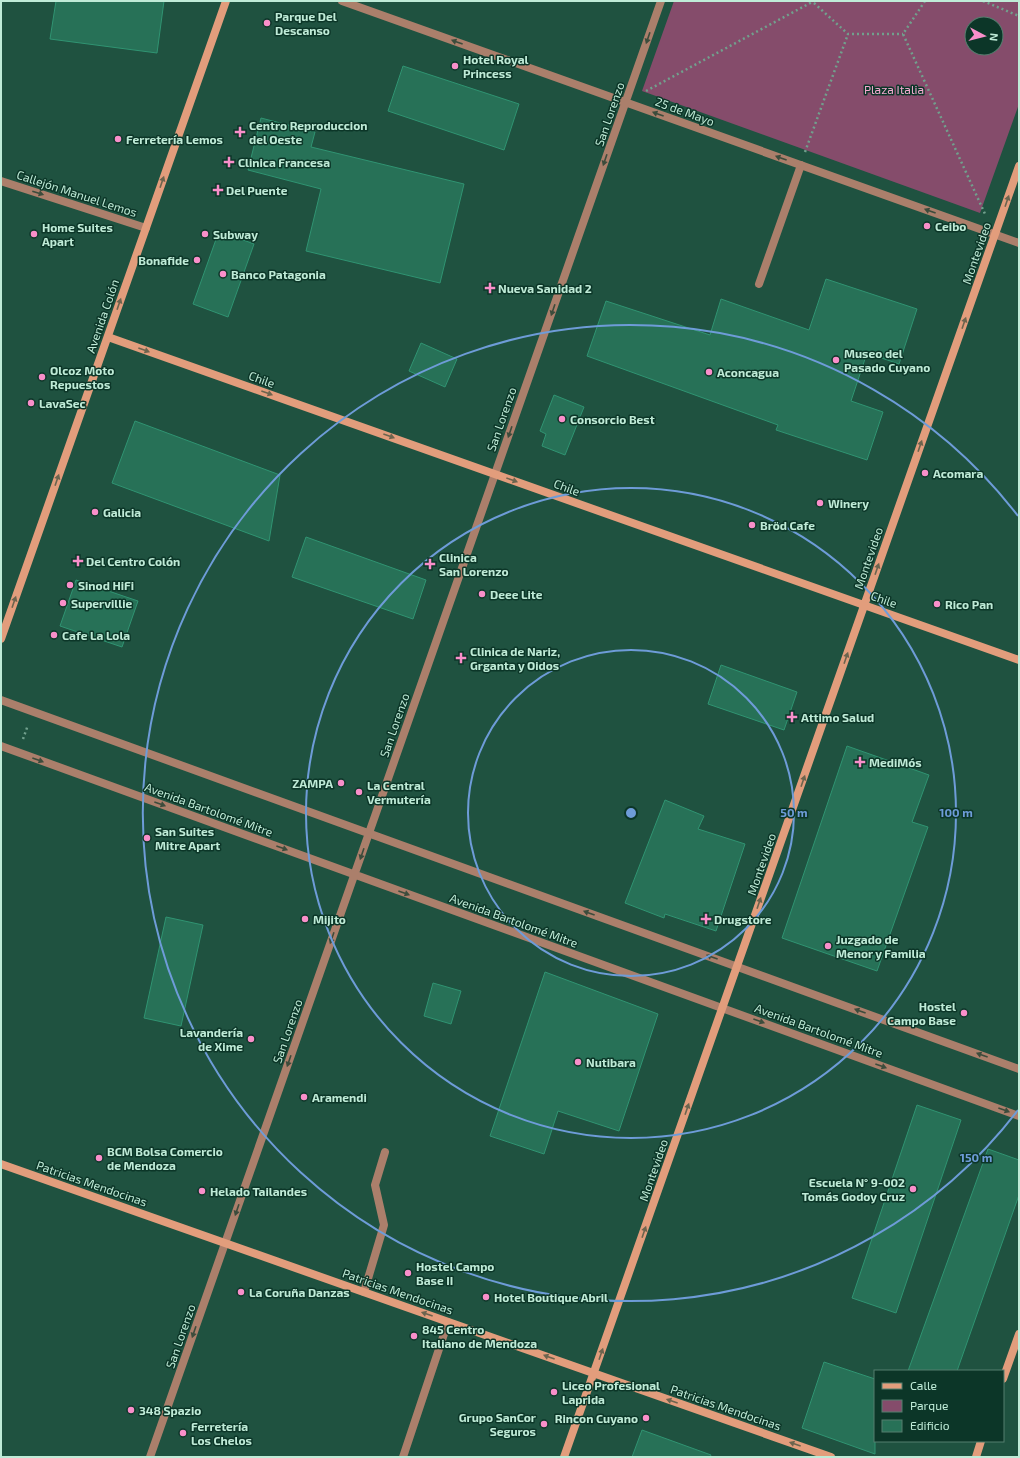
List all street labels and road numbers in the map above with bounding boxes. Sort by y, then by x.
street label: San Lorenzo [591,80,627,148]
street label: 25 de Mayo [653,94,717,128]
street label: Callejón Manuel Lemos [15,167,139,220]
street label: Montevideo [959,220,993,286]
street label: Avenida Colón [83,277,121,355]
street label: Chile [247,368,277,390]
street label: San Lorenzo [483,385,519,453]
street label: Chile [552,476,582,498]
street label: Montevideo [851,525,885,591]
street label: Chile [869,588,899,610]
street label: San Lorenzo [376,691,412,759]
street label: Avenida Bartolomé Mitre [143,779,275,839]
street label: Montevideo [744,831,778,897]
street label: Avenida Bartolomé Mitre [448,890,580,950]
street label: San Lorenzo [269,997,305,1065]
street label: Avenida Bartolomé Mitre [753,1000,885,1060]
street label: Montevideo [636,1137,670,1203]
street label: Patricias Mendocinas [35,1157,149,1209]
street label: Patricias Mendocinas [341,1265,455,1317]
street label: San Lorenzo [162,1302,198,1370]
street label: Patricias Mendocinas [669,1381,783,1433]

